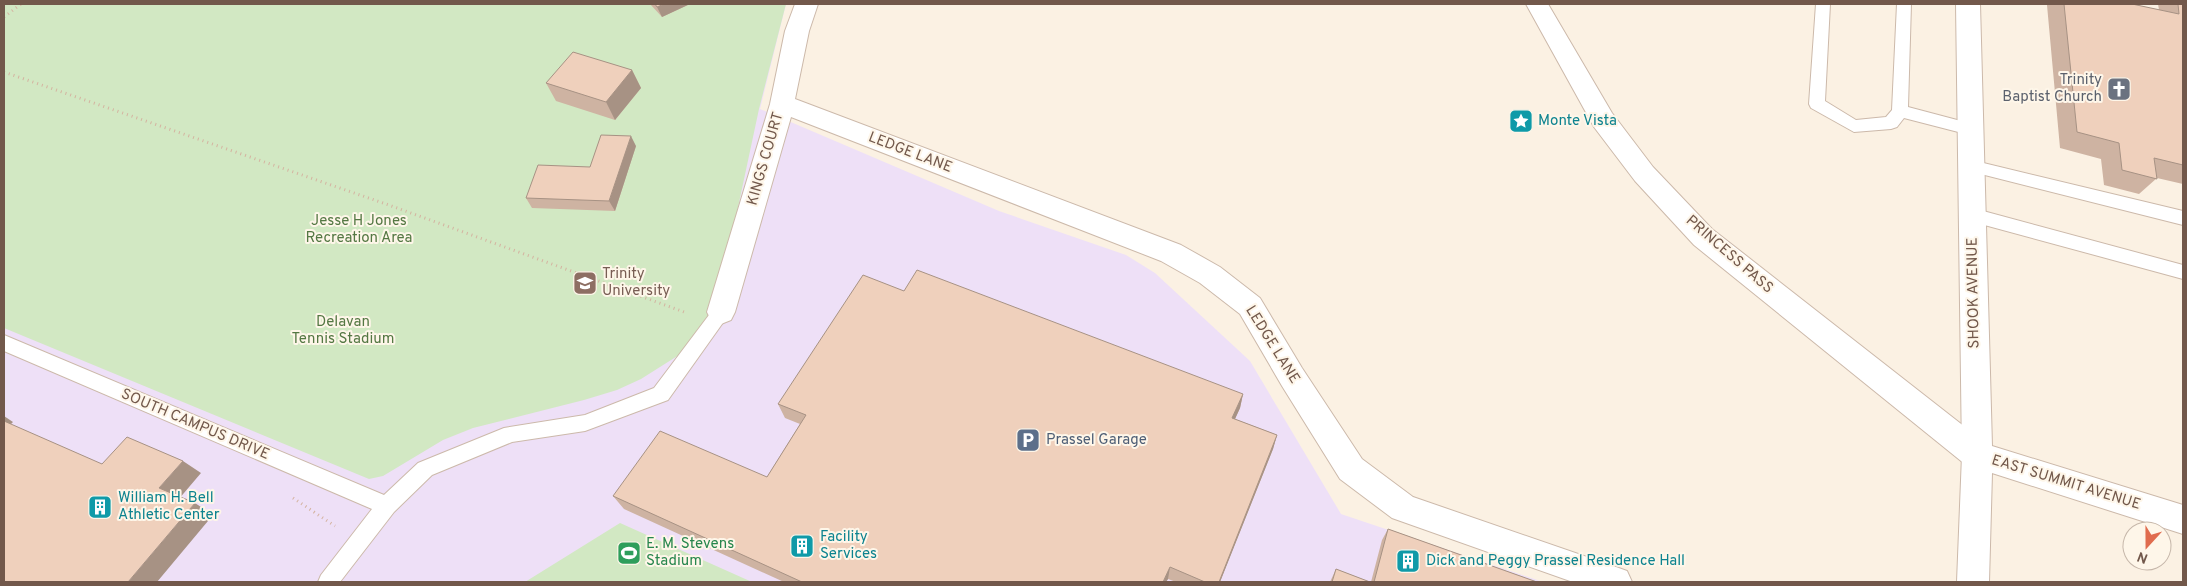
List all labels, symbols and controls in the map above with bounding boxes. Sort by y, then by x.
place label: Trinity Baptist Church [2002,71,2102,107]
church icon: Trinity Baptist Church [2106,76,2132,102]
place icon: Monte Vista [1508,108,1534,134]
street label: KINGS COURT [744,110,788,208]
place label: Monte Vista [1538,112,1617,131]
street label: LEDGE LANE [865,128,955,178]
park label: Jesse H Jones Recreation Area [306,212,412,248]
street label: PRINCESS PASS [1681,212,1777,298]
street label: SHOOK AVENUE [1964,237,1984,349]
place label: Trinity University [602,265,670,301]
school or university icon: Trinity University [572,270,598,296]
street label: LEDGE LANE [1241,302,1303,388]
park label: Delavan Tennis Stadium [291,313,395,349]
street label: SOUTH CAMPUS DRIVE [118,385,272,465]
parking icon: Prassel Garage [1015,427,1041,453]
place label: Prassel Garage [1046,431,1147,450]
street label: EAST SUMMIT AVENUE [1989,451,2143,515]
place label: William H. Bell Athletic Center [118,489,220,525]
building icon: William H. Bell Athletic Center [87,494,113,520]
north arrow [2122,521,2172,571]
place label: Facility Services [820,528,877,564]
building icon: Facility Services [789,533,815,559]
place label: E. M. Stevens Stadium [646,535,734,571]
sports icon: E. M. Stevens Stadium [616,540,642,566]
text: N [2135,547,2151,566]
building icon: Dick and Peggy Prassel Residence Hall [1395,548,1421,574]
place label: Dick and Peggy Prassel Residence Hall [1426,552,1685,571]

